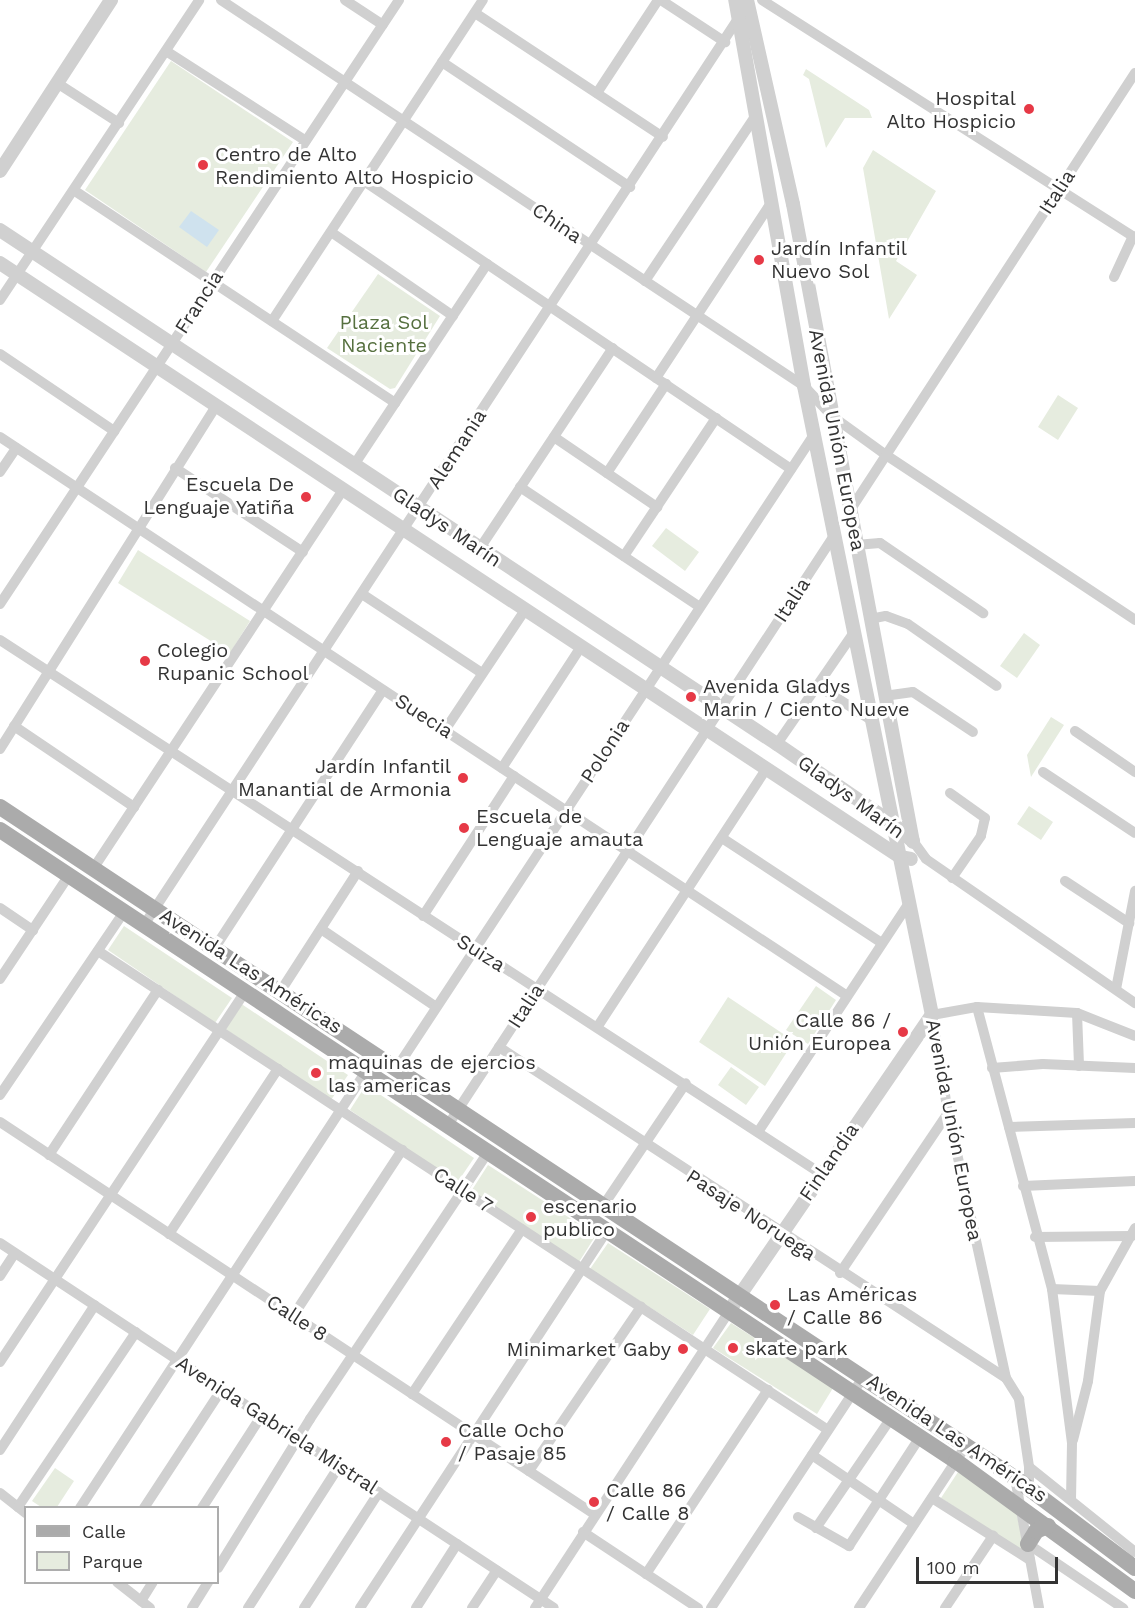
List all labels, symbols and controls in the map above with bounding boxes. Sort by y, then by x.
place label: Hospital Alto Hospicio [886,86,1016,133]
marker: Hospital Alto Hospicio [1020,100,1038,118]
place label: Centro de Alto Rendimiento Alto Hospicio [215,142,475,189]
marker: Centro de Alto Rendimiento Alto Hospicio [196,158,210,172]
street label: Italia [1034,165,1080,219]
street label: China [527,198,587,248]
place label: Jardín Infantil Nuevo Sol [771,237,907,284]
marker: Jardín Infantil Nuevo Sol [752,253,766,267]
street label: Francia [170,266,228,338]
park label: Plaza Sol Naciente [339,311,429,358]
street label: Avenida Unión Europea [804,327,870,553]
street label: Alemania [422,405,492,493]
place label: Escuela De Lenguaje Yatiña [142,473,294,520]
street label: Gladys Marín [388,482,506,572]
marker: Escuela De Lenguaje Yatiña [299,490,313,504]
street label: Italia [769,573,815,627]
place label: Colegio Rupanic School [157,638,309,685]
marker: Colegio Rupanic School [138,654,152,668]
place label: Avenida Gladys Marin / Ciento Nueve [703,674,910,721]
street label: Suecia [390,688,458,744]
marker: Avenida Gladys Marin / Ciento Nueve [684,690,698,704]
street label: Polonia [576,715,634,787]
street label: Gladys Marín [793,750,909,844]
place label: Jardín Infantil Manantial de Armonia [236,754,451,801]
marker: Jardín Infantil Manantial de Armonia [456,771,470,785]
place label: Escuela de Lenguaje amauta [476,804,643,851]
marker: Escuela de Lenguaje amauta [457,821,471,835]
street label: Avenida Las Américas [155,903,347,1039]
street label: Suiza [452,929,510,977]
street label: Italia [503,979,549,1033]
place label: Calle 86 / Unión Europea [748,1008,891,1055]
street label: Avenida Unión Europea [921,1017,987,1243]
marker: Calle 86 / Unión Europea [896,1025,910,1039]
place label: maquinas de ejercios las americas [328,1050,536,1097]
marker: maquinas de ejercios las americas [309,1066,323,1080]
street label: Finlandia [794,1118,864,1206]
street label: Calle 7 [428,1162,498,1218]
street label: Pasaje Noruega [682,1164,820,1266]
place label: escenario publico [543,1194,637,1241]
marker: escenario publico [524,1210,538,1224]
place label: Las Américas / Calle 86 [787,1282,918,1329]
street label: Calle 8 [262,1289,332,1347]
marker: Las Américas / Calle 86 [768,1298,782,1312]
place label: skate park [745,1336,848,1360]
place label: Minimarket Gaby [507,1337,671,1361]
marker: skate park [726,1341,740,1355]
marker: Minimarket Gaby [676,1342,690,1356]
street label: Avenida Gabriela Mistral [171,1350,383,1500]
street label: Avenida Las Américas [862,1368,1052,1508]
place label: Calle Ocho / Pasaje 85 [458,1418,567,1465]
marker: Calle Ocho / Pasaje 85 [439,1435,453,1449]
place label: Calle 86 / Calle 8 [606,1478,690,1525]
marker: Calle 86 / Calle 8 [587,1495,601,1509]
legend [24,1506,219,1584]
text: Calle [82,1521,126,1542]
scale bar [919,1545,1062,1583]
text: Parque [82,1551,143,1572]
text: 100 m [927,1557,980,1578]

